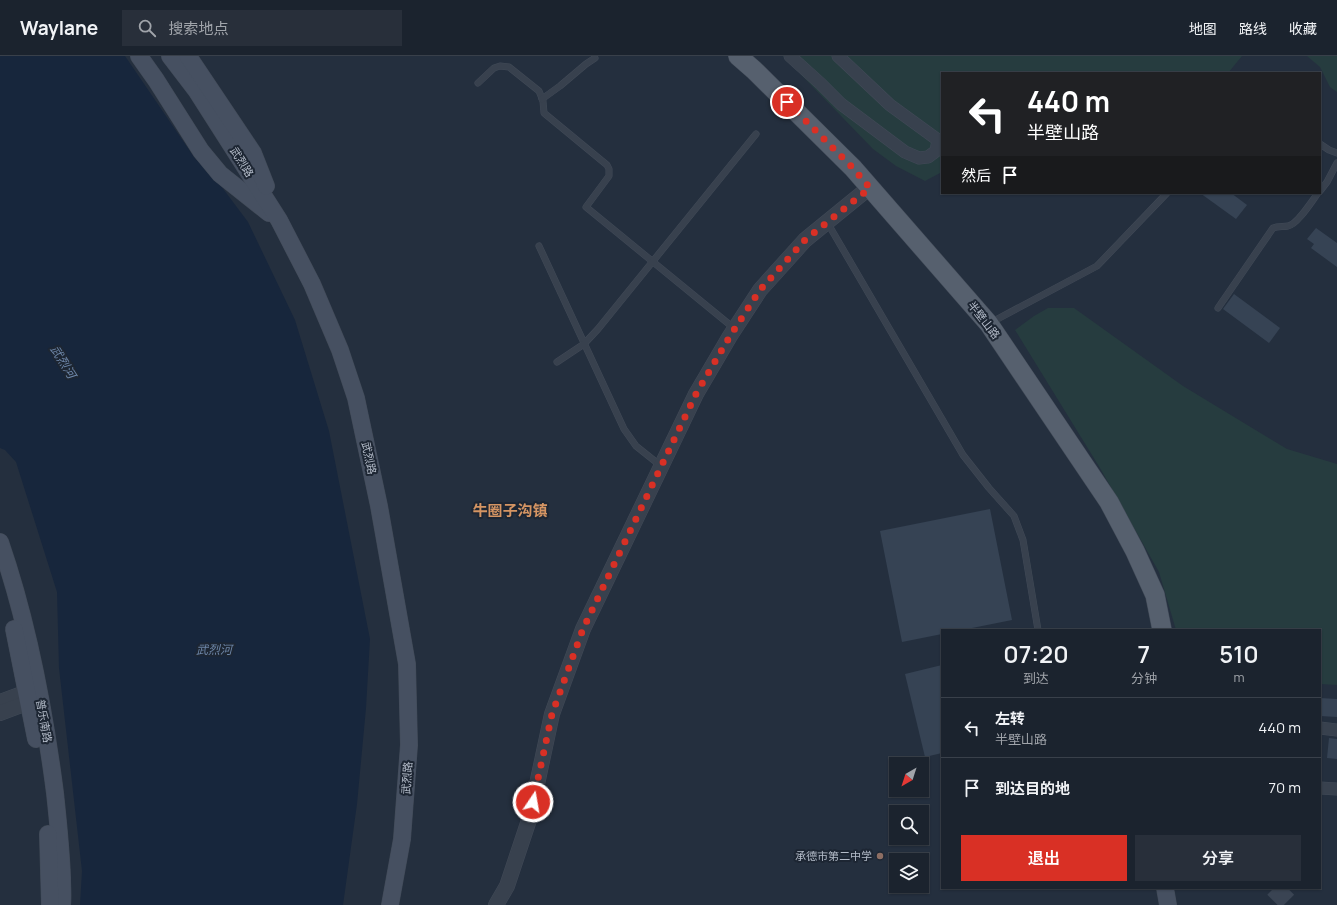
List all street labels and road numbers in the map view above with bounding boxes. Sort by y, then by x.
street label: 武烈路 [227,144,258,180]
street label: 半壁山路 [965,298,1004,342]
street label: 武烈路 [359,440,380,476]
street label: 普乐南路 [33,698,56,744]
street label: 武烈路 [398,761,415,795]

